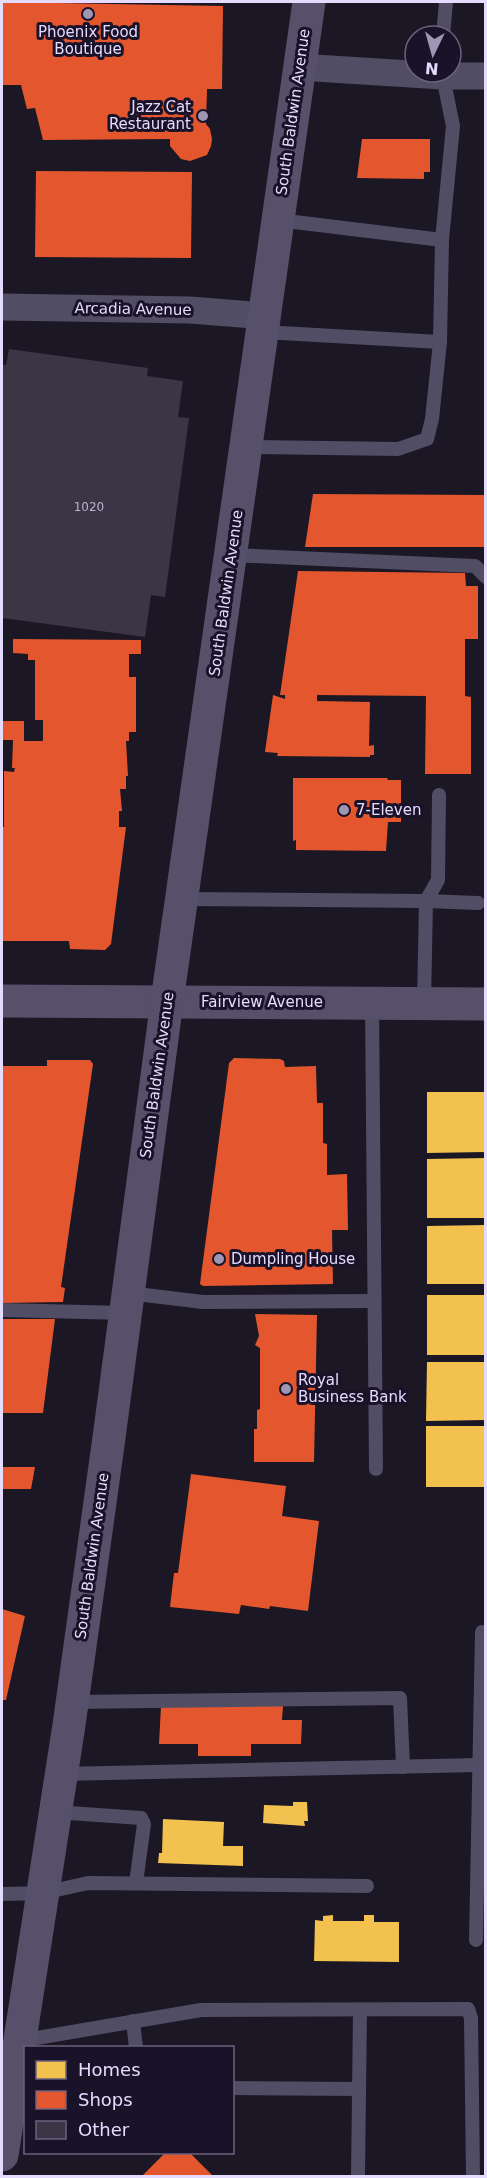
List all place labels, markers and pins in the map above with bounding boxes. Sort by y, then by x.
marker: Phoenix Food Boutique [81,7,95,21]
place label: Phoenix Food Boutique [38,23,138,58]
place label: Jazz Cat Restaurant [109,98,191,133]
marker: Jazz Cat Restaurant [196,109,210,123]
place label: 7-Eleven [356,801,421,819]
marker: 7-Eleven [337,803,351,817]
place label: Dumpling House [231,1250,355,1268]
marker: Dumpling House [212,1252,226,1266]
place label: Royal Business Bank [298,1371,407,1406]
marker: Royal Business Bank [279,1382,293,1396]

